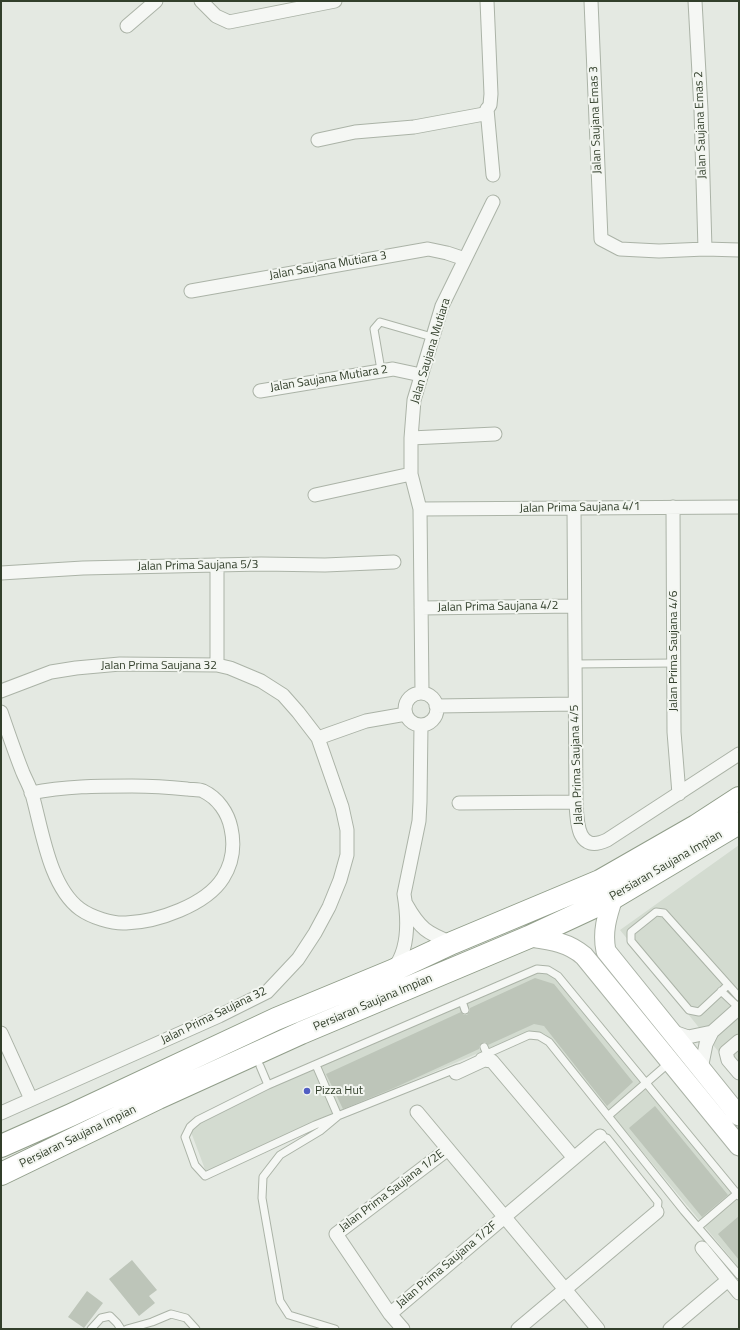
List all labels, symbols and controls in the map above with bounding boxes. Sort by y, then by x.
street label: Jalan Saujana Emas 3 [587,66,605,174]
street label: Jalan Saujana Emas 2 [692,71,710,179]
street label: Jalan Saujana Mutiara 3 [268,249,388,283]
street label: Jalan Saujana Mutiara [408,297,454,405]
street label: Jalan Saujana Mutiara 2 [269,363,389,395]
street label: Jalan Prima Saujana 4/1 [519,500,641,516]
street label: Jalan Prima Saujana 5/3 [137,558,259,574]
street label: Jalan Prima Saujana 4/6 [667,591,681,711]
street label: Jalan Prima Saujana 4/2 [437,599,559,615]
street label: Jalan Prima Saujana 32 [101,659,217,673]
street label: Jalan Prima Saujana 4/5 [568,704,586,826]
street label: Persiaran Saujana Impian [607,828,725,904]
street label: Persiaran Saujana Impian [311,971,435,1035]
street label: Jalan Prima Saujana 32 [159,984,269,1048]
place label: Pizza Hut [315,1084,363,1098]
marker: Pizza Hut [302,1086,312,1096]
street label: Persiaran Saujana Impian [17,1103,139,1171]
street label: Jalan Prima Saujana 1/2E [337,1147,447,1235]
street label: Jalan Prima Saujana 1/2F [394,1219,500,1311]

